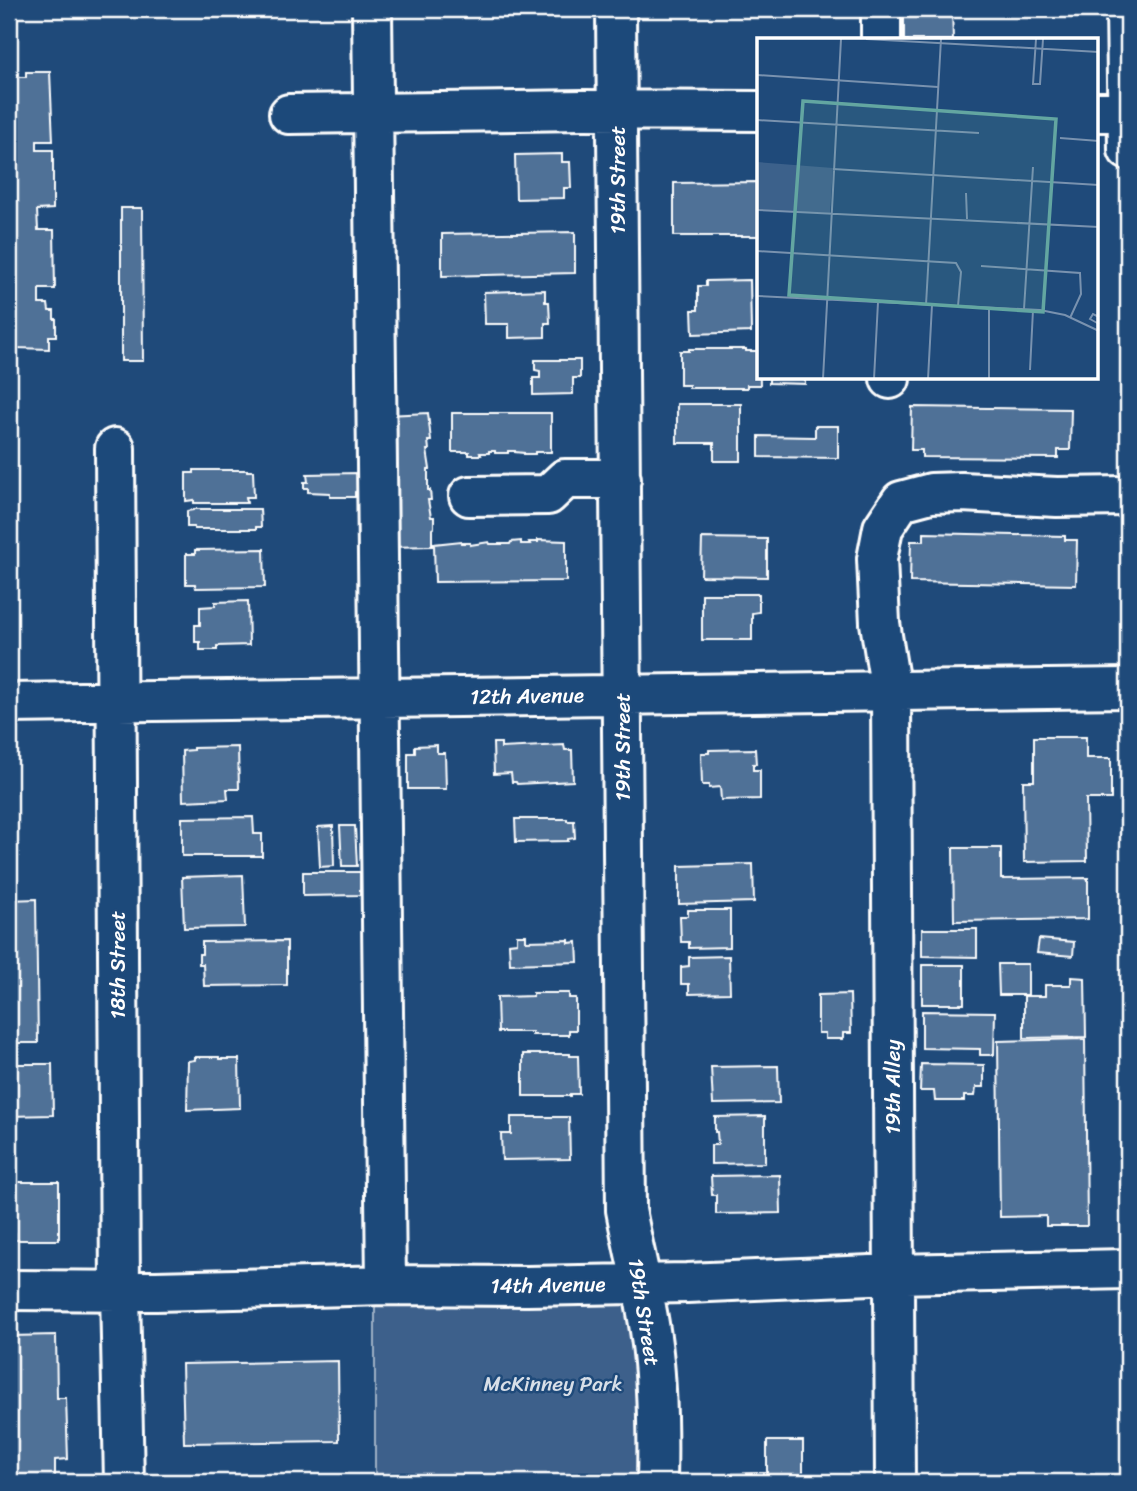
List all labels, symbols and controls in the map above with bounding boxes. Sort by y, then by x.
inset map [757,38,1098,380]
street label: 19th Street [599,126,637,234]
street label: 12th Avenue [470,676,584,716]
street label: 19th Street [604,693,642,801]
street label: 18th Street [99,911,137,1019]
street label: 19th Alley [874,1039,912,1134]
street label: 19th Street [617,1255,671,1369]
street label: 14th Avenue [490,1265,606,1305]
park label: McKinney Park [483,1365,623,1403]

